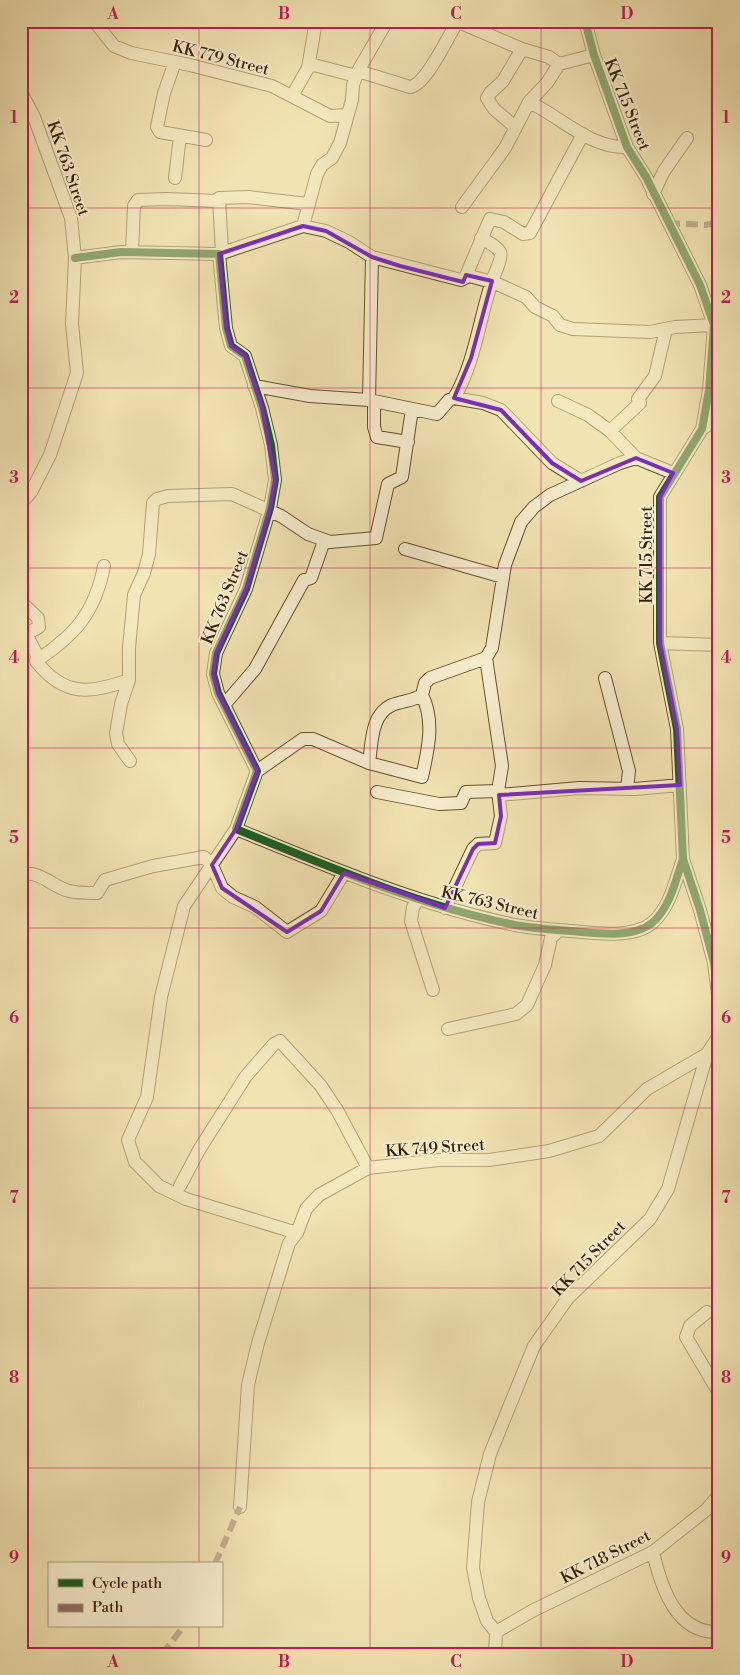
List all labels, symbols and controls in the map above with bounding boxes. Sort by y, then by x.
text: A [106,4,119,24]
text: B [278,4,290,24]
text: C [450,4,462,24]
text: D [621,4,634,24]
street label: KK 779 Street [170,36,272,80]
street label: KK 715 Street [599,55,655,154]
text: 1 [10,108,18,128]
text: 1 [722,108,730,128]
street label: KK 763 Street [42,118,94,219]
text: 2 [9,288,19,308]
text: 2 [721,288,731,308]
text: 3 [9,468,19,488]
text: 3 [721,468,731,488]
street label: KK 715 Street [637,506,657,604]
street label: KK 763 Street [197,547,253,647]
text: 4 [9,648,20,668]
text: 4 [721,648,732,668]
text: 5 [9,828,19,848]
text: 5 [721,828,731,848]
street label: KK 763 Street [439,882,541,924]
text: 6 [9,1008,19,1028]
text: 6 [721,1008,731,1028]
street label: KK 749 Street [385,1135,486,1161]
text: 7 [9,1188,19,1208]
text: 7 [721,1188,731,1208]
street label: KK 715 Street [548,1216,630,1301]
text: 8 [9,1368,19,1388]
text: 8 [721,1368,731,1388]
street label: KK 718 Street [557,1525,654,1588]
text: 9 [9,1548,19,1568]
text: 9 [721,1548,731,1568]
legend [48,1562,222,1628]
text: Cycle path [92,1574,162,1593]
text: Path [92,1598,124,1617]
text: A [106,1652,119,1672]
text: B [278,1652,290,1672]
text: C [450,1652,462,1672]
text: D [621,1652,634,1672]

